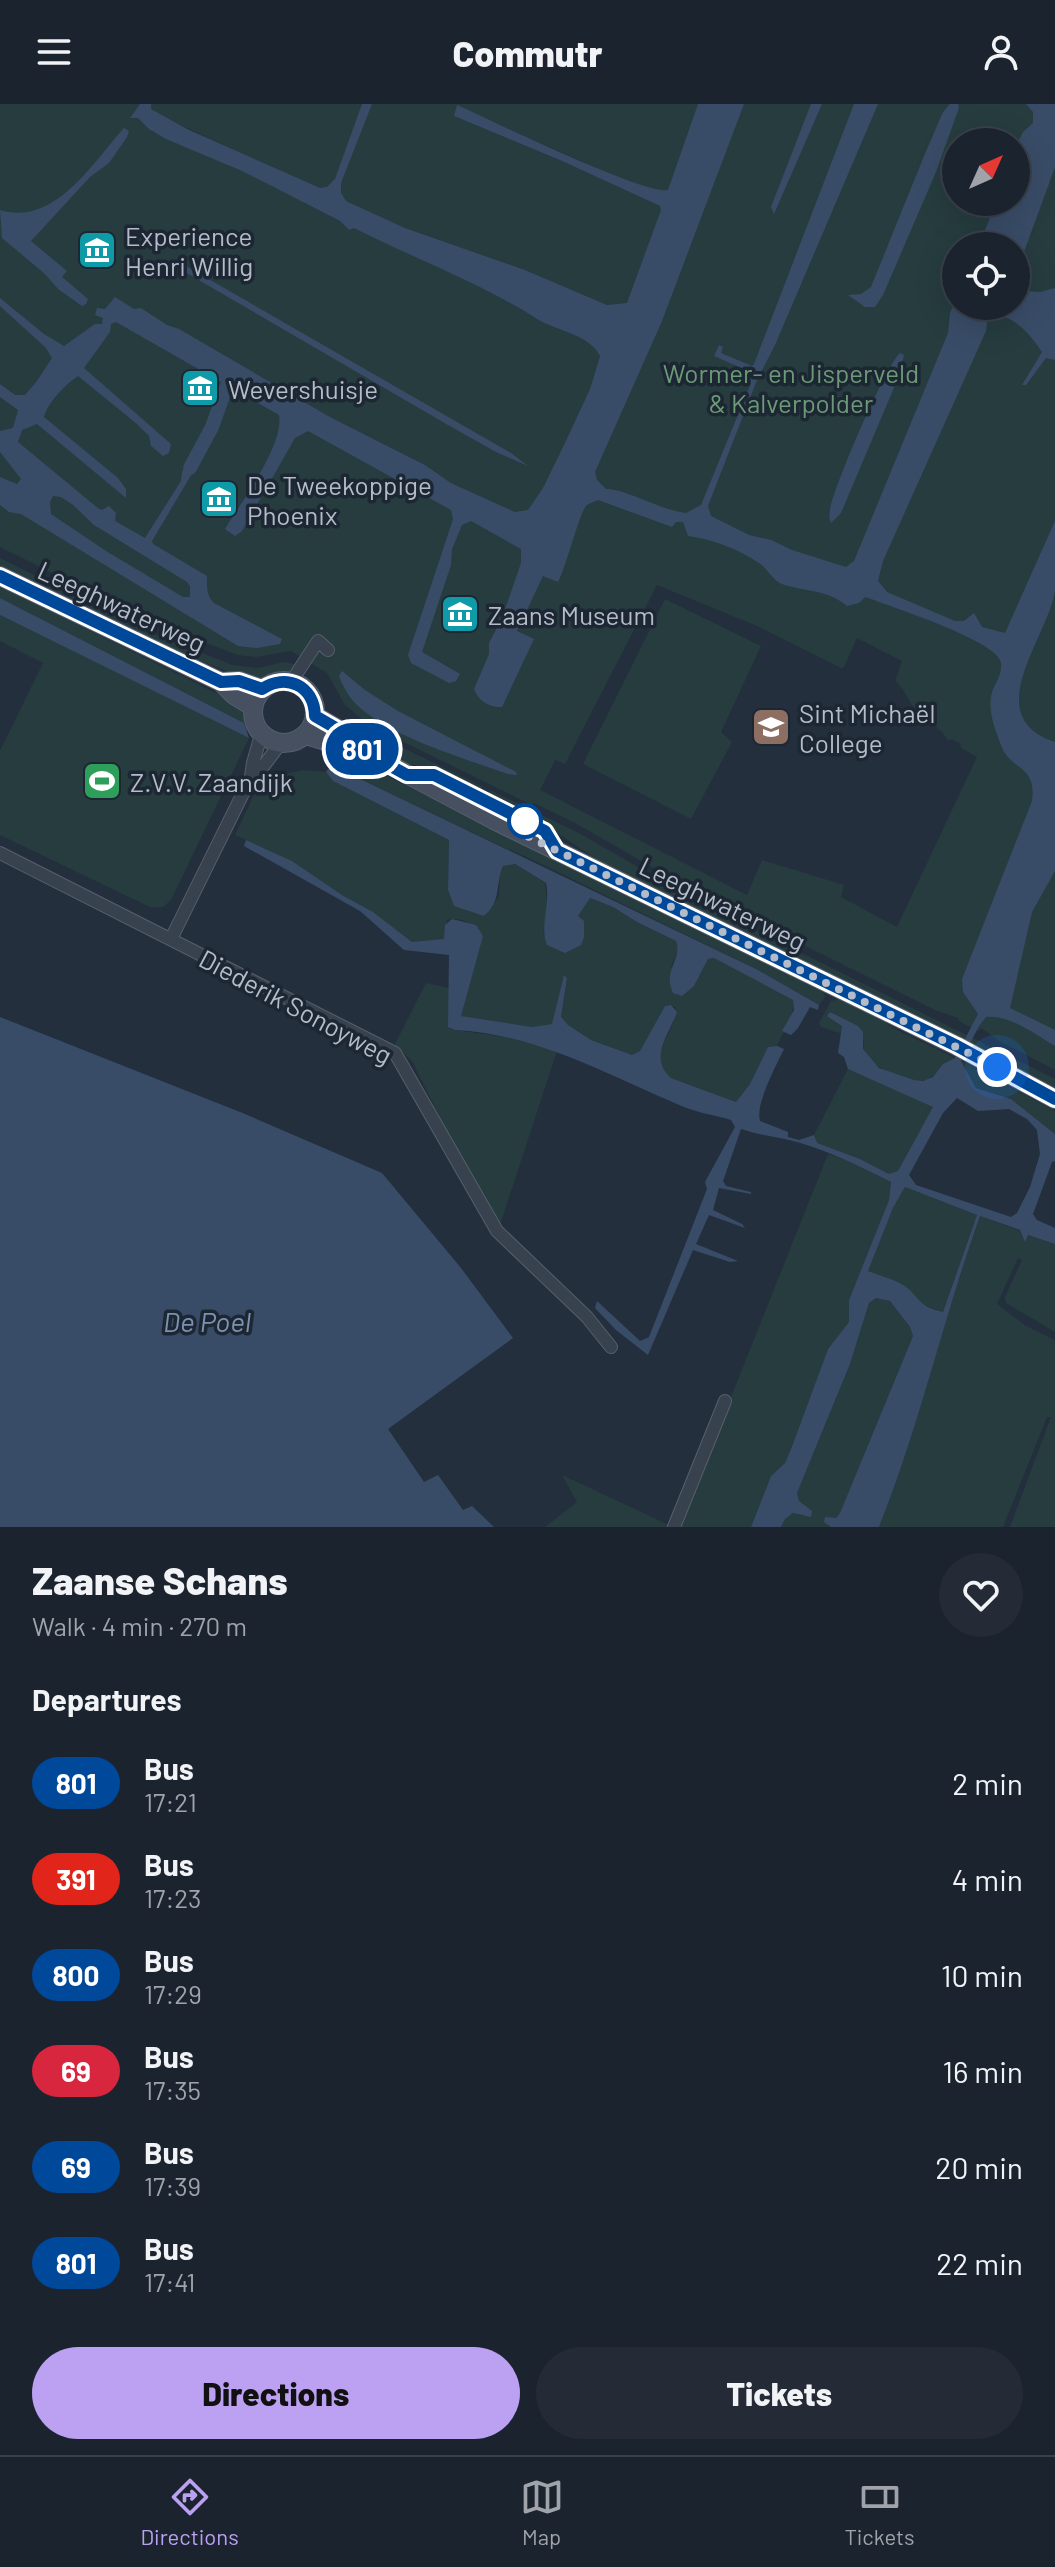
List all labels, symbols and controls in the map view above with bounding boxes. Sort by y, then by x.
icon: menu [32,30,76,74]
icon: person [979,30,1023,74]
text: Commutr [452,31,603,74]
north arrow [942,128,1030,216]
map controls [942,128,1030,320]
place label: Experience Henri Willig [125,220,253,281]
museum icon: Experience Henri Willig [76,229,118,271]
button: locate [942,232,1030,320]
park label: Wormer- en Jisperveld & Kalverpolder [663,357,919,418]
museum icon: Wevershuisje [179,367,221,409]
place label: Wevershuisje [228,373,378,404]
place label: De Tweekoppige Phoenix [247,469,432,530]
museum icon: De Tweekoppige Phoenix [198,478,240,520]
street label: Leeghwaterweg [33,554,211,658]
museum icon: Zaans Museum [439,593,481,635]
place label: Zaans Museum [488,599,655,630]
place label: Sint Michaël College [799,697,935,758]
school or university icon: Sint Michaël College [750,706,792,748]
line badge: 801 [316,723,408,775]
text: 801 [342,732,382,766]
sports icon: Z.V.V. Zaandijk [81,760,123,802]
place label: Z.V.V. Zaandijk [130,766,293,797]
unlabelled marker [508,804,542,838]
street label: Leeghwaterweg [635,849,811,957]
street label: Diederik Sonoyweg [194,942,398,1070]
your location [977,1047,1017,1087]
water label: De Poel [163,1304,251,1338]
button: heart [939,1553,1023,1637]
text: Zaanse Schans [32,1557,288,1603]
text: Walk · 4 min · 270 m [32,1610,247,1641]
text: Departures [32,1681,182,1717]
text: Bus [144,1750,194,1786]
text: 2 min [952,1765,1023,1801]
text: 801 [56,1766,96,1800]
text: 17:21 [144,1786,197,1817]
text: Bus [144,1846,194,1882]
text: 4 min [952,1861,1023,1897]
text: 391 [56,1862,96,1896]
text: 17:23 [144,1882,201,1913]
text: Bus [144,1942,194,1978]
text: 10 min [941,1957,1023,1993]
text: 800 [52,1958,100,1992]
text: 17:29 [144,1978,202,2009]
text: Bus [144,2038,194,2074]
text: 16 min [942,2053,1023,2089]
text: 69 [61,2054,91,2088]
text: 17:35 [144,2074,201,2105]
text: Bus [144,2134,194,2170]
text: 20 min [935,2149,1023,2185]
text: 69 [61,2150,91,2184]
text: 17:39 [144,2170,201,2201]
text: Bus [144,2230,194,2266]
text: 22 min [936,2245,1023,2281]
text: 801 [56,2246,96,2280]
text: 17:41 [144,2266,195,2297]
button: Directions [32,2347,520,2439]
button: Tickets [536,2347,1023,2439]
tab: Directions [140,2475,239,2549]
tab: Map [520,2475,564,2549]
tab: Tickets [845,2475,915,2549]

